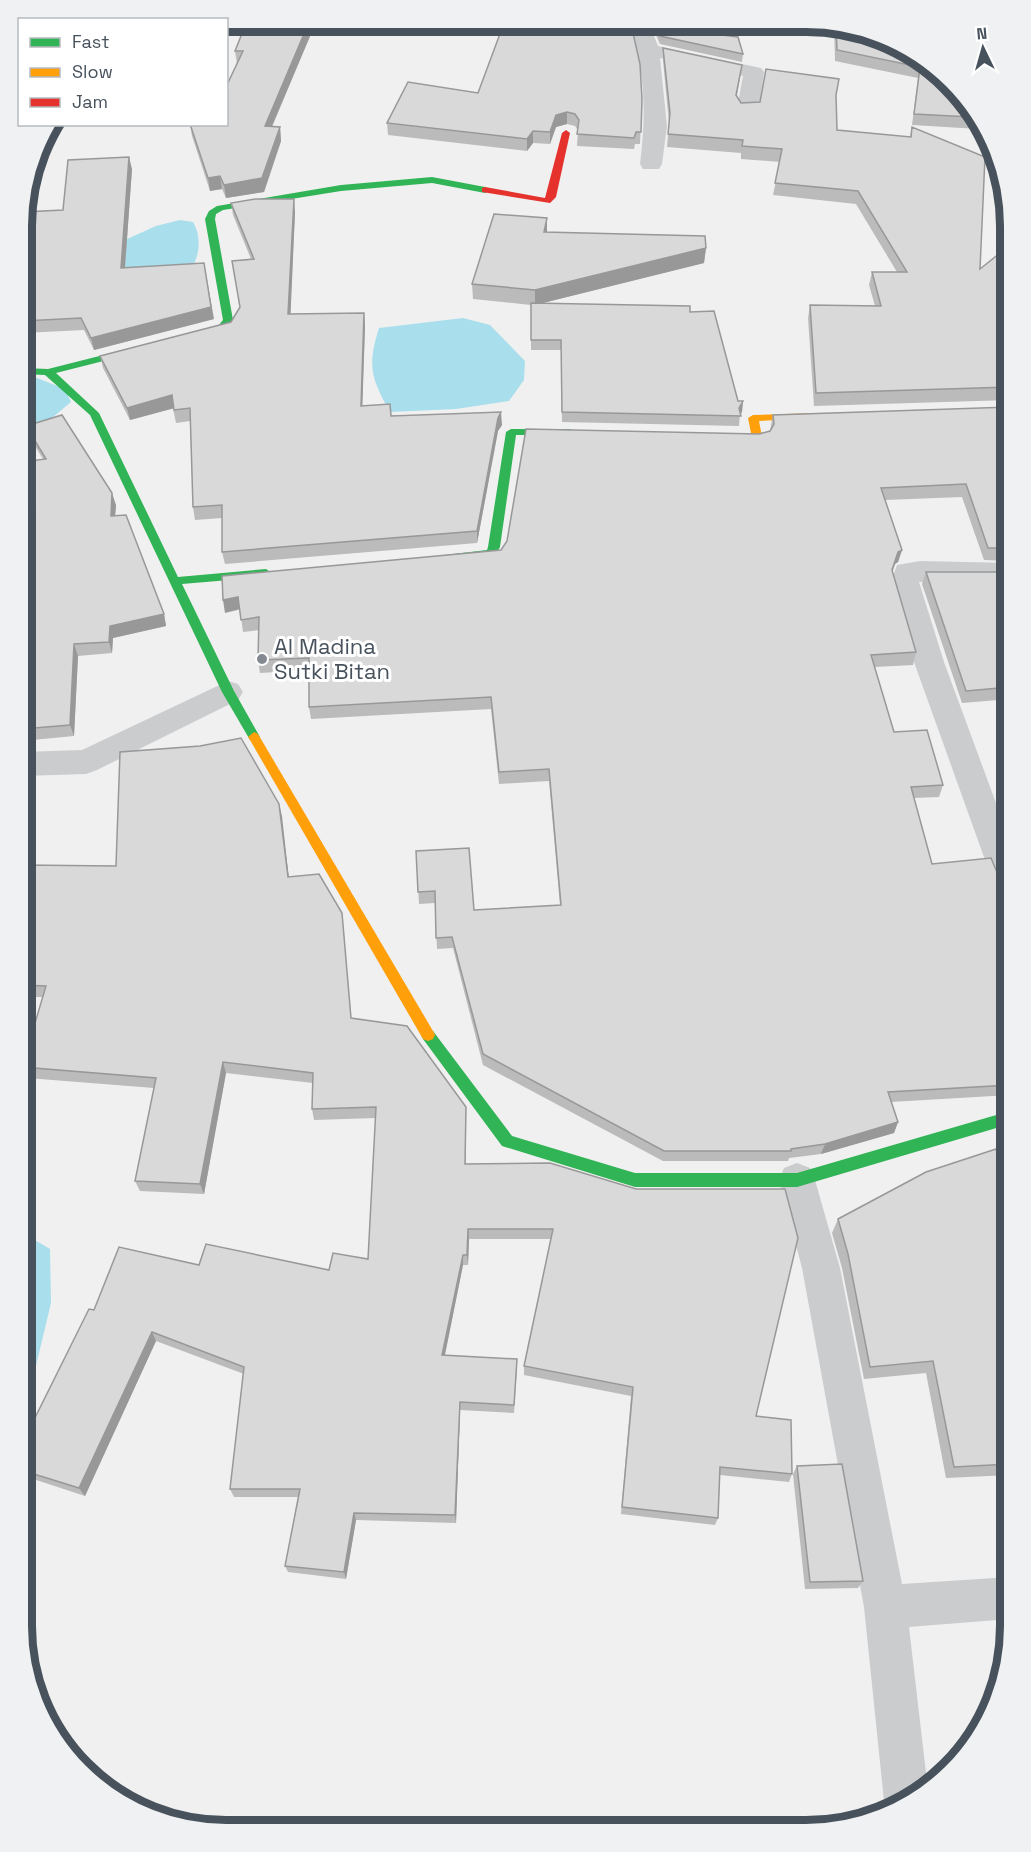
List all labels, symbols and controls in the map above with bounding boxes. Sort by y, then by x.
legend [18,18,228,126]
north arrow [953,18,1013,78]
text: N [975,23,988,44]
text: Fast [72,30,109,53]
text: Slow [72,60,113,83]
text: Jam [72,90,108,113]
place label: Al Madina Sutki Bitan [274,632,390,685]
marker: Al Madina Sutki Bitan [255,652,269,666]

